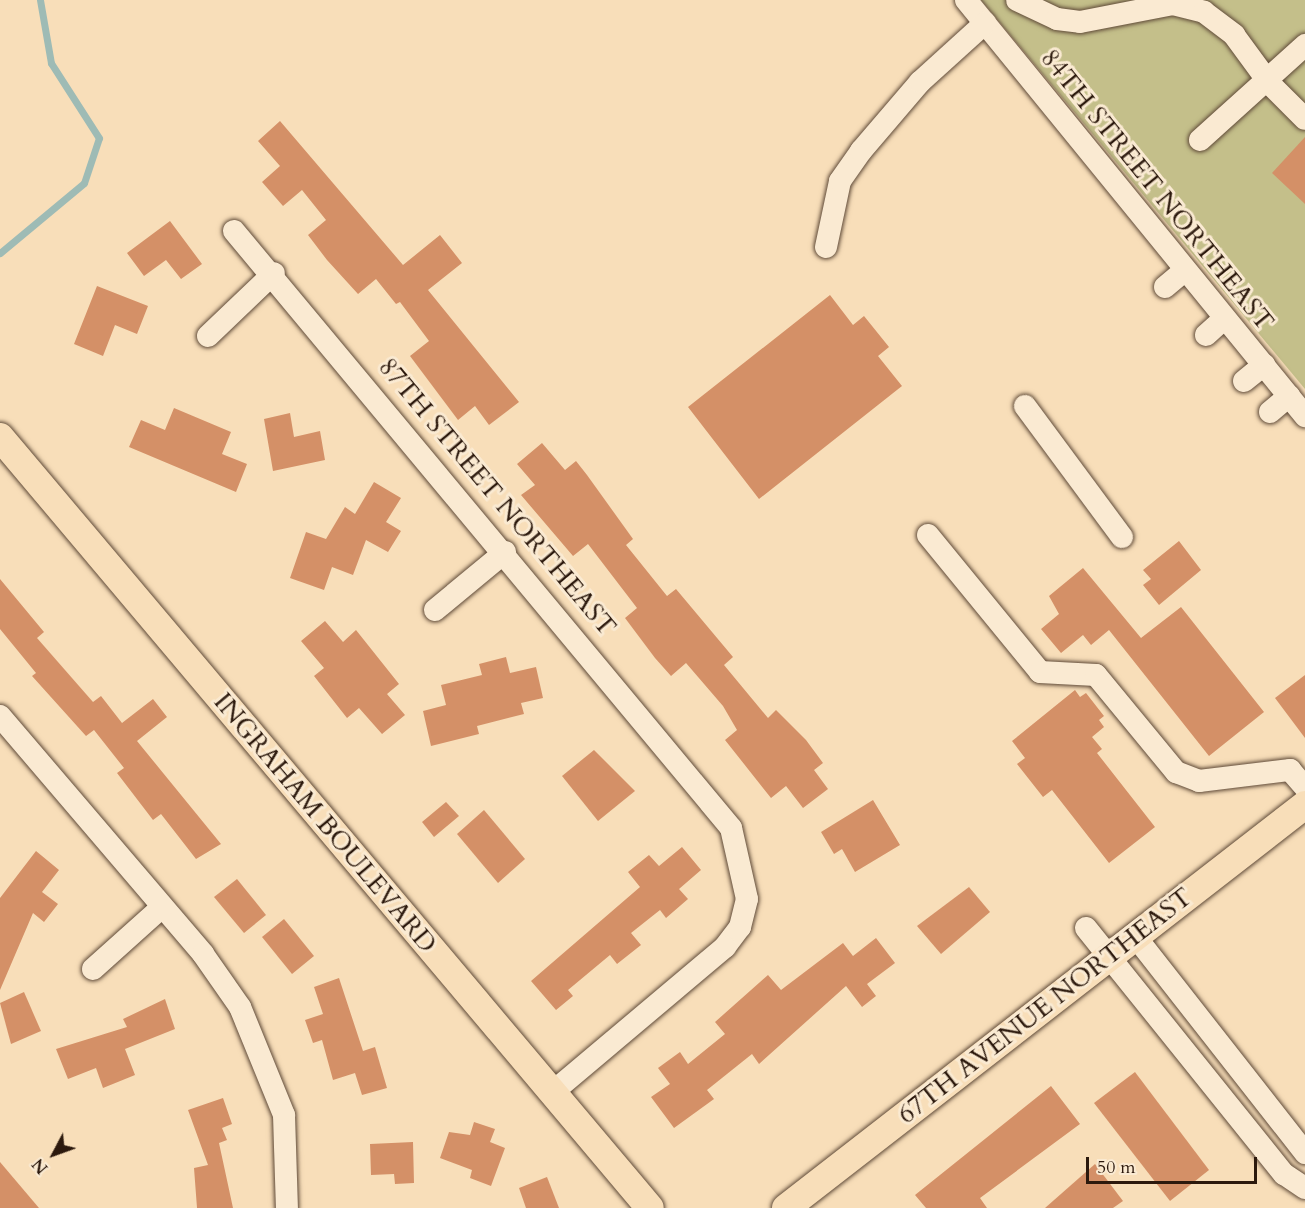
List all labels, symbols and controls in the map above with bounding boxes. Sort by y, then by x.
street label: 84TH STREET NORTHEAST [1034,43,1280,337]
street label: 87TH STREET NORTHEAST [372,352,622,642]
street label: INGRAHAM BOULEVARD [207,687,443,959]
street label: 67TH AVENUE NORTHEAST [892,881,1198,1131]
north arrow [24,1124,84,1184]
scale bar [1089,1145,1260,1183]
text: N [28,1153,53,1178]
text: 50 m [1097,1155,1136,1180]

